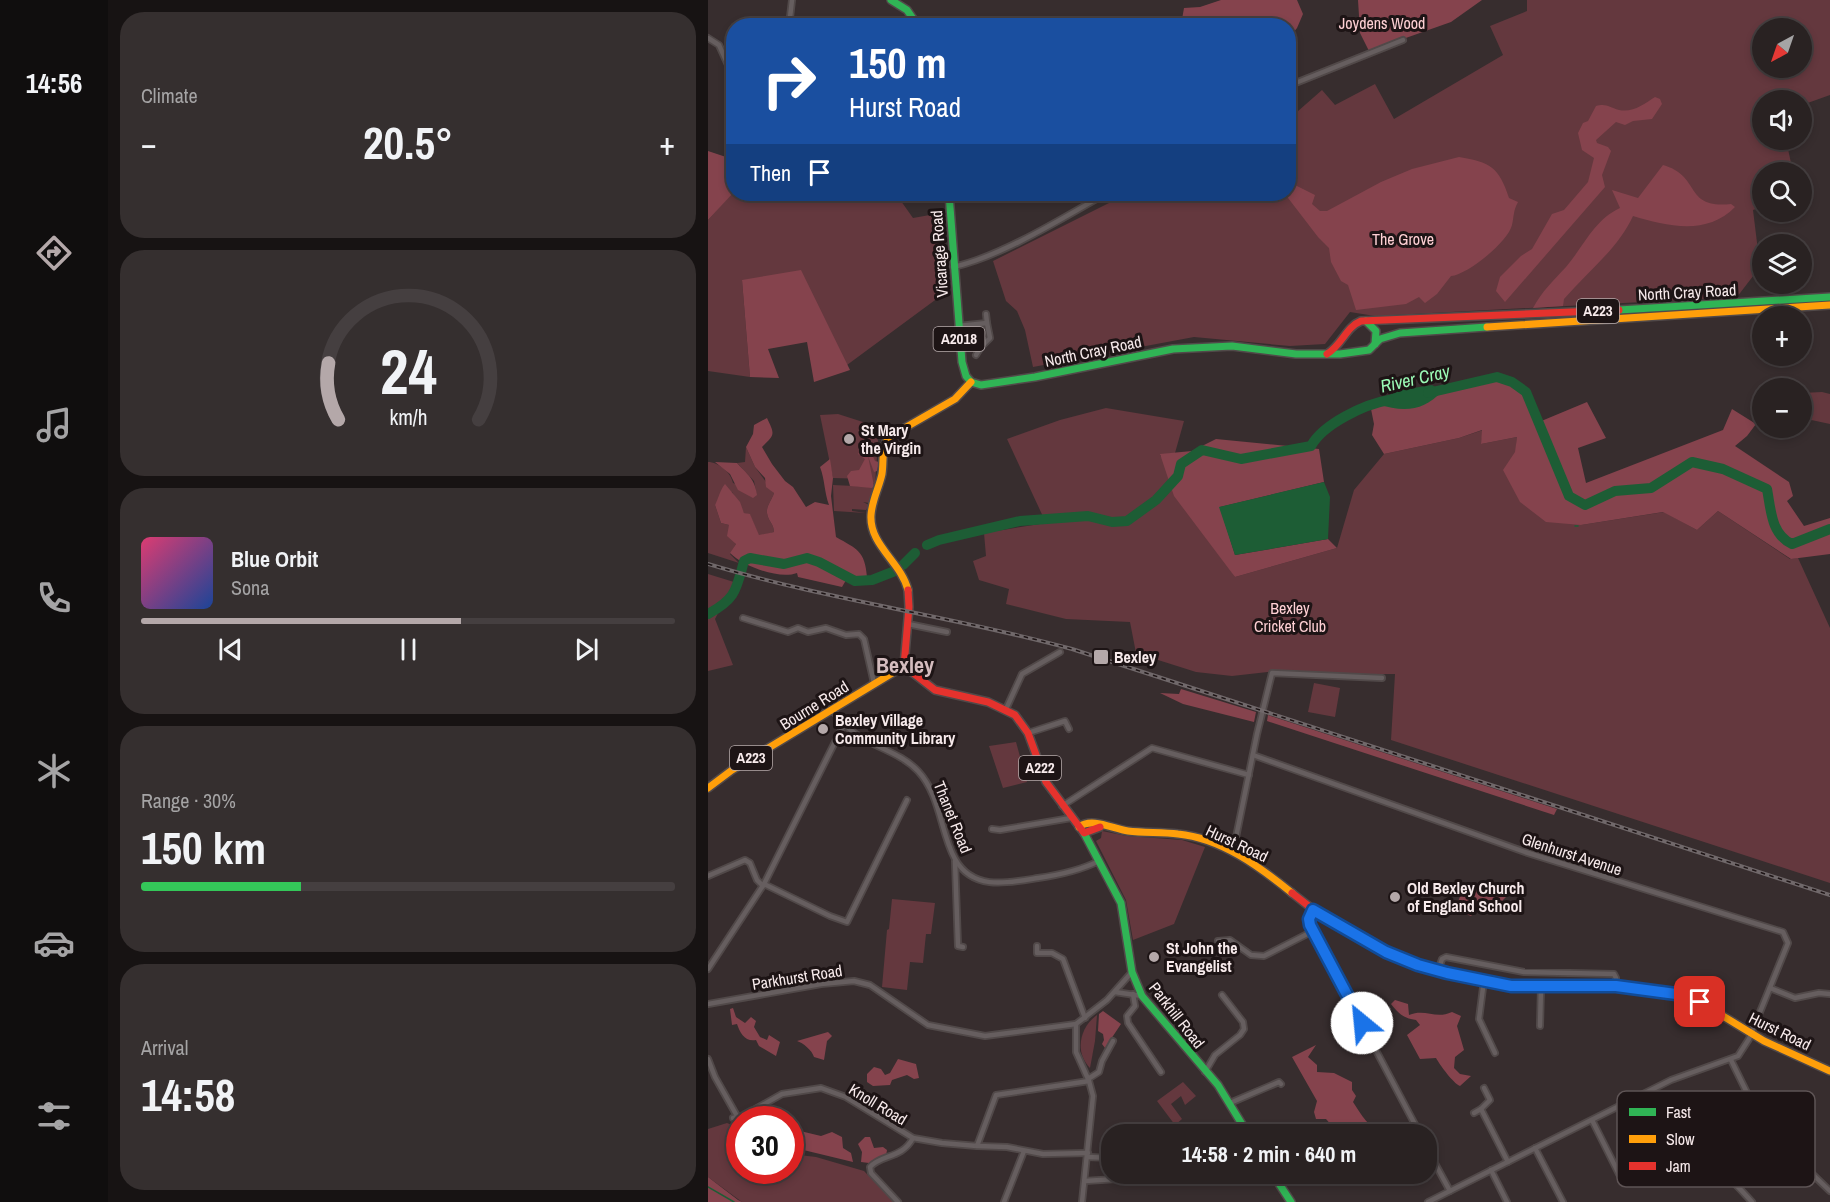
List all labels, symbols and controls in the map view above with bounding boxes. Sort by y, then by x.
park label: Joydens Wood [1339,12,1425,34]
north arrow [1752,18,1812,78]
map controls [1752,18,1812,438]
text: 150 m [849,35,947,91]
icon: right [750,42,828,120]
text: 14:56 [26,65,82,101]
text: Climate [141,82,198,109]
text: Hurst Road [849,89,961,125]
button: sound [1752,90,1812,150]
text: 20.5° [363,112,453,173]
text: − [141,121,157,165]
text: + [659,121,675,165]
icon: arrive [803,156,836,189]
text: Then [750,158,791,188]
button: search [1752,162,1812,222]
street label: Vicarage Road [925,210,953,298]
park label: The Grove [1372,228,1434,250]
icon: directions [33,232,75,274]
button: layers [1752,234,1812,294]
street label: North Cray Road [1637,278,1737,306]
road number: A223 [1577,299,1619,323]
button: + [1752,306,1812,366]
road number: A2018 [934,327,984,351]
text: 24 [380,329,436,413]
street label: North Cray Road [1043,330,1143,372]
water label: River Cray [1378,358,1454,399]
button: − [1752,378,1812,438]
text: km/h [389,403,427,432]
icon: music [33,404,75,446]
place label: St Mary the Virgin [861,419,921,459]
marker: St Mary the Virgin [842,432,856,446]
text: Blue Orbit [231,544,318,574]
text: Sona [231,574,269,601]
icon: phone [33,577,75,619]
park label: Bexley Cricket Club [1254,597,1326,637]
icon: previous [214,633,247,666]
icon: pause [392,633,425,666]
icon: next [570,633,603,666]
place label: Bexley [1114,646,1157,668]
marker: Bexley [1092,648,1110,666]
district label: Bexley [876,650,934,680]
street label: Bourne Road [775,675,853,735]
place label: Bexley Village Community Library [835,709,956,749]
marker: Bexley Village Community Library [816,722,830,736]
road number: A223 [730,746,772,770]
icon: climate [33,750,75,792]
road number: A222 [1019,756,1061,780]
street label: Thanet Road [929,778,977,856]
text: Range · 30% [141,787,236,814]
text: 150 km [141,817,266,878]
street label: Hurst Road [1202,819,1272,867]
street label: Glenhurst Avenue [1519,827,1625,881]
place label: Old Bexley Church of England School [1407,877,1524,917]
marker: Old Bexley Church of England School [1388,890,1402,904]
icon: car [33,922,75,964]
place label: St John the Evangelist [1166,937,1237,977]
marker: St John the Evangelist [1147,950,1161,964]
street label: Parkhurst Road [750,959,844,995]
pin [1674,976,1725,1027]
street label: Parkhill Road [1144,977,1210,1053]
icon: arrive [1683,985,1716,1018]
position arrow [1330,991,1394,1055]
street label: Hurst Road [1745,1007,1815,1055]
text: Arrival [141,1034,188,1061]
text: 14:58 [141,1064,235,1125]
street label: Knoll Road [845,1078,911,1130]
legend [1617,1091,1815,1187]
icon: filters [33,1095,75,1137]
text: Fast [1666,1101,1691,1123]
speed limit sign: 30 [726,1106,804,1184]
text: Slow [1666,1128,1695,1150]
text: 14:58 · 2 min · 640 m [1182,1139,1356,1169]
text: Jam [1666,1155,1691,1177]

